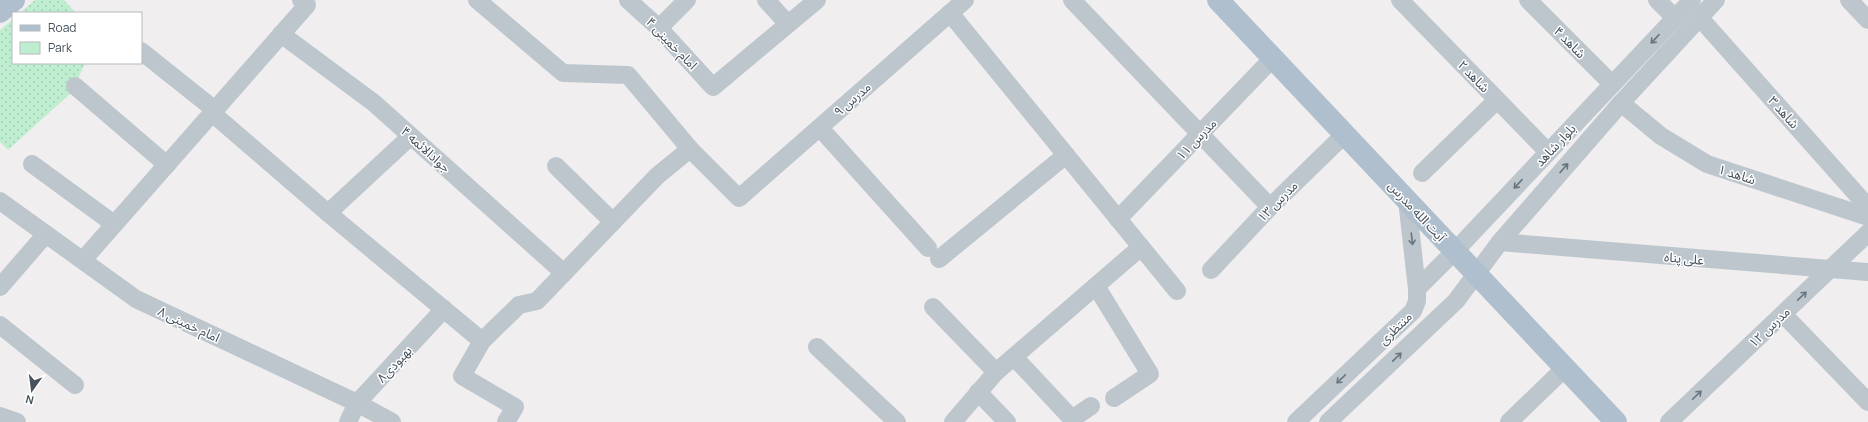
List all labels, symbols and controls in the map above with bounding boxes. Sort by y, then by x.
legend [12,12,142,64]
street label: امام خمینی ۴ [642,13,702,74]
text: Road [48,19,76,36]
street label: شاهد ۴ [1550,22,1590,62]
one-way arrow [1650,34,1660,44]
text: Park [48,39,73,56]
street label: شاهد ۲ [1454,56,1494,96]
street label: مدرس ۹ [830,78,875,120]
street label: شاهد ۳ [1764,92,1804,132]
street label: مدرس ۱۱ [1172,114,1220,164]
street label: بلوار شاهد [1531,120,1579,170]
street label: جوادالائمه ۴ [397,122,455,176]
street label: شاهد ۱ [1716,160,1758,188]
one-way arrow [1559,163,1568,174]
street label: مدرس ۱۳ [1252,176,1302,226]
street label: آیت الله مدرس [1384,177,1451,246]
one-way arrow [1513,179,1523,189]
one-way arrow [1408,232,1416,245]
street label: علی پناه [1663,247,1705,270]
one-way arrow [1797,291,1807,301]
street label: امام خمینی ۸ [155,302,223,347]
street label: مدرس ۱۲ [1744,303,1794,351]
street label: منتظری [1374,307,1416,349]
street label: بهبودی۸ [372,342,416,386]
one-way arrow [1392,352,1402,361]
north arrow [12,370,52,410]
one-way arrow [1336,374,1346,384]
one-way arrow [1692,390,1702,400]
text: N [24,392,35,408]

